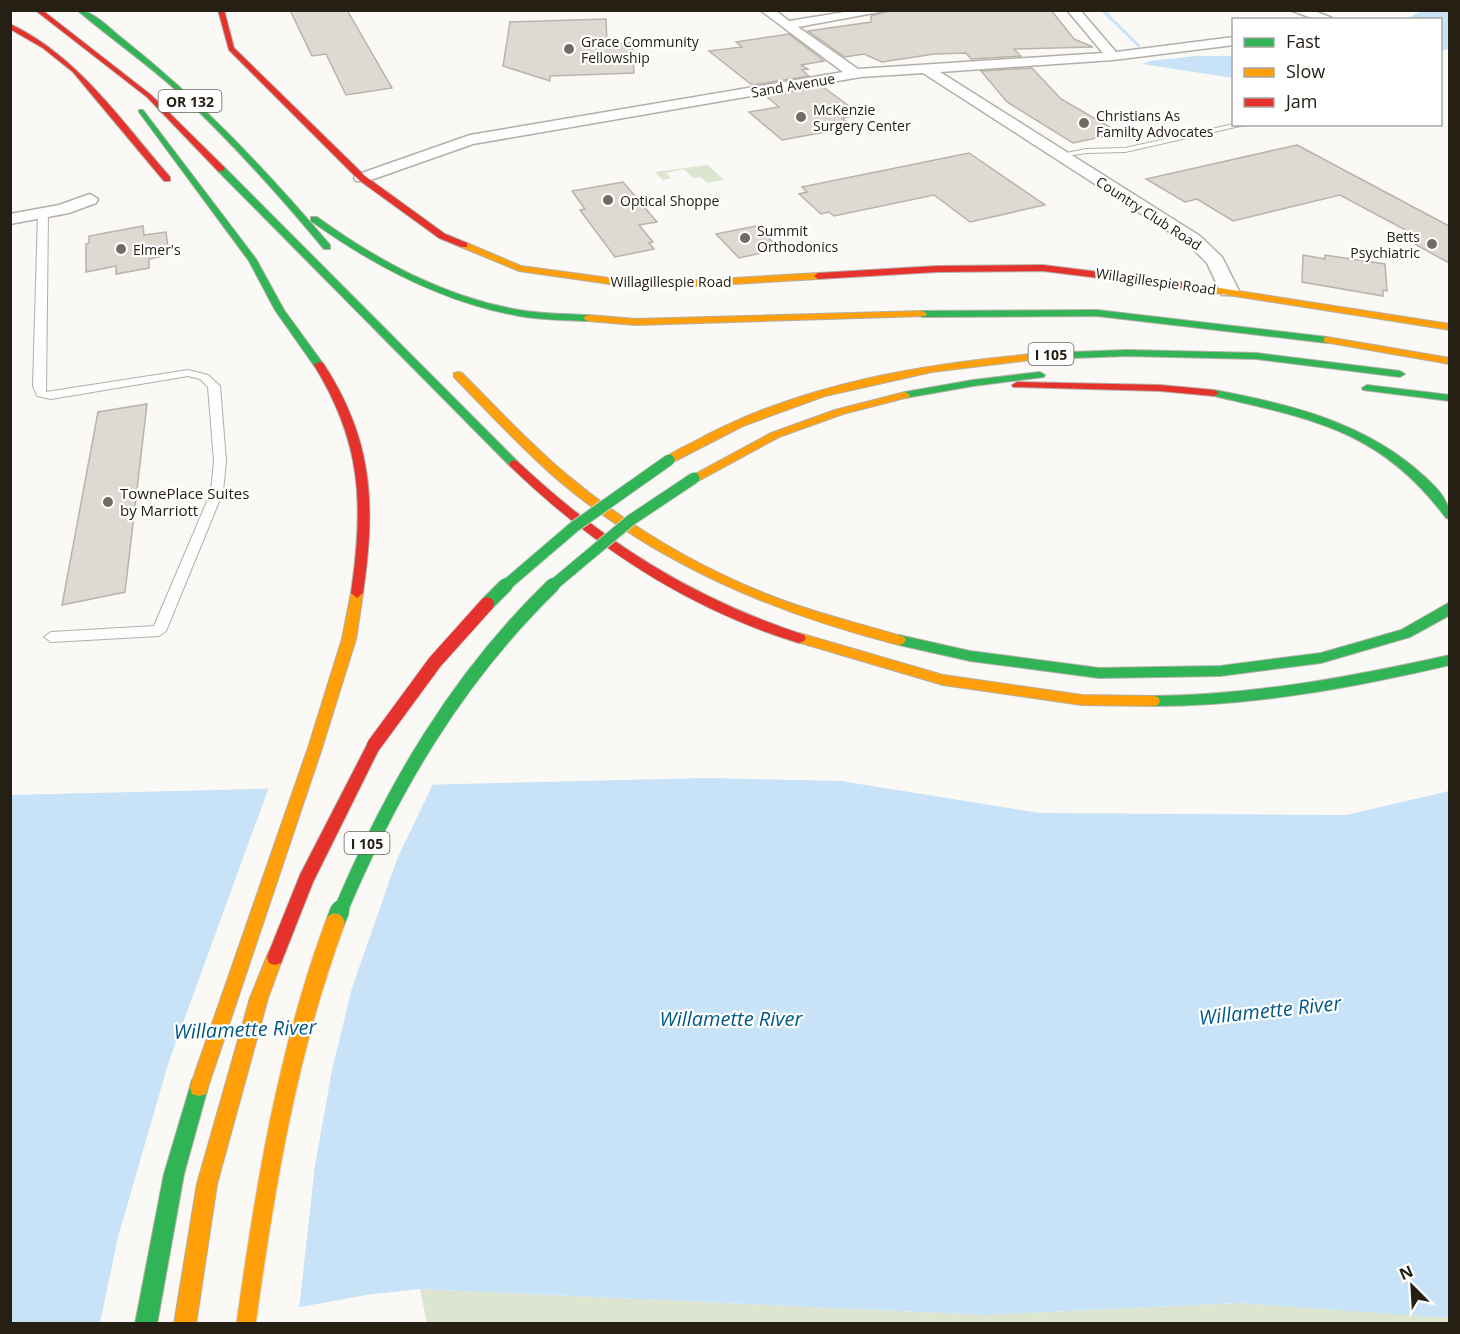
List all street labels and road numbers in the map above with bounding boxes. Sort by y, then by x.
street label: Sand Avenue [750,68,837,102]
road number: OR 132 [158,90,222,112]
street label: Country Club Road [1093,172,1205,254]
street label: Willagillespie Road [1095,263,1217,299]
street label: Willagillespie Road [610,272,732,291]
road number: I 105 [1028,343,1074,365]
road number: I 105 [344,832,389,854]

